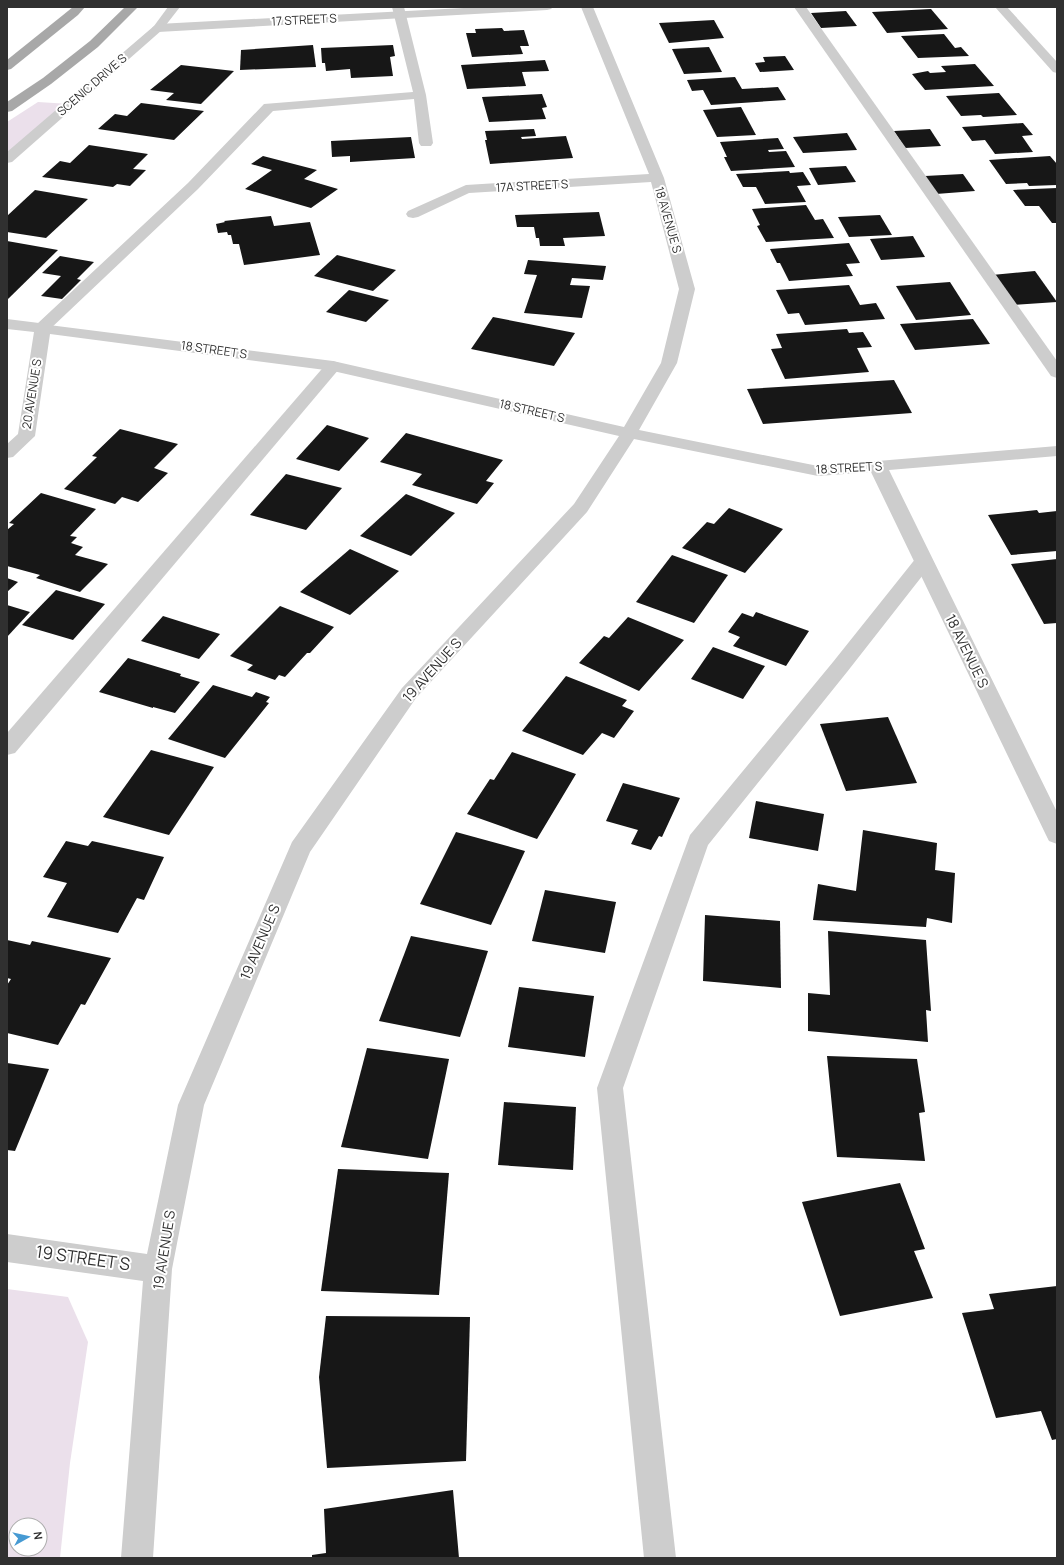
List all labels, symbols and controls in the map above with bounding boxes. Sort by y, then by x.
street label: 17 STREET S [271,9,337,30]
street label: SCENIC DRIVE S [53,50,130,120]
street label: 17A STREET S [495,175,569,196]
street label: 18 AVENUE S [651,185,686,255]
street label: 18 STREET S [180,336,248,363]
street label: 20 AVENUE S [18,358,45,430]
street label: 18 STREET S [498,395,566,426]
street label: 18 STREET S [815,457,883,478]
street label: 18 AVENUE S [941,611,994,691]
street label: 19 AVENUE S [398,633,466,706]
street label: 19 AVENUE S [235,901,284,982]
street label: 19 AVENUE S [148,1209,179,1291]
street label: 19 STREET S [35,1240,132,1275]
north arrow [8,1517,48,1557]
text: N [30,1531,46,1541]

